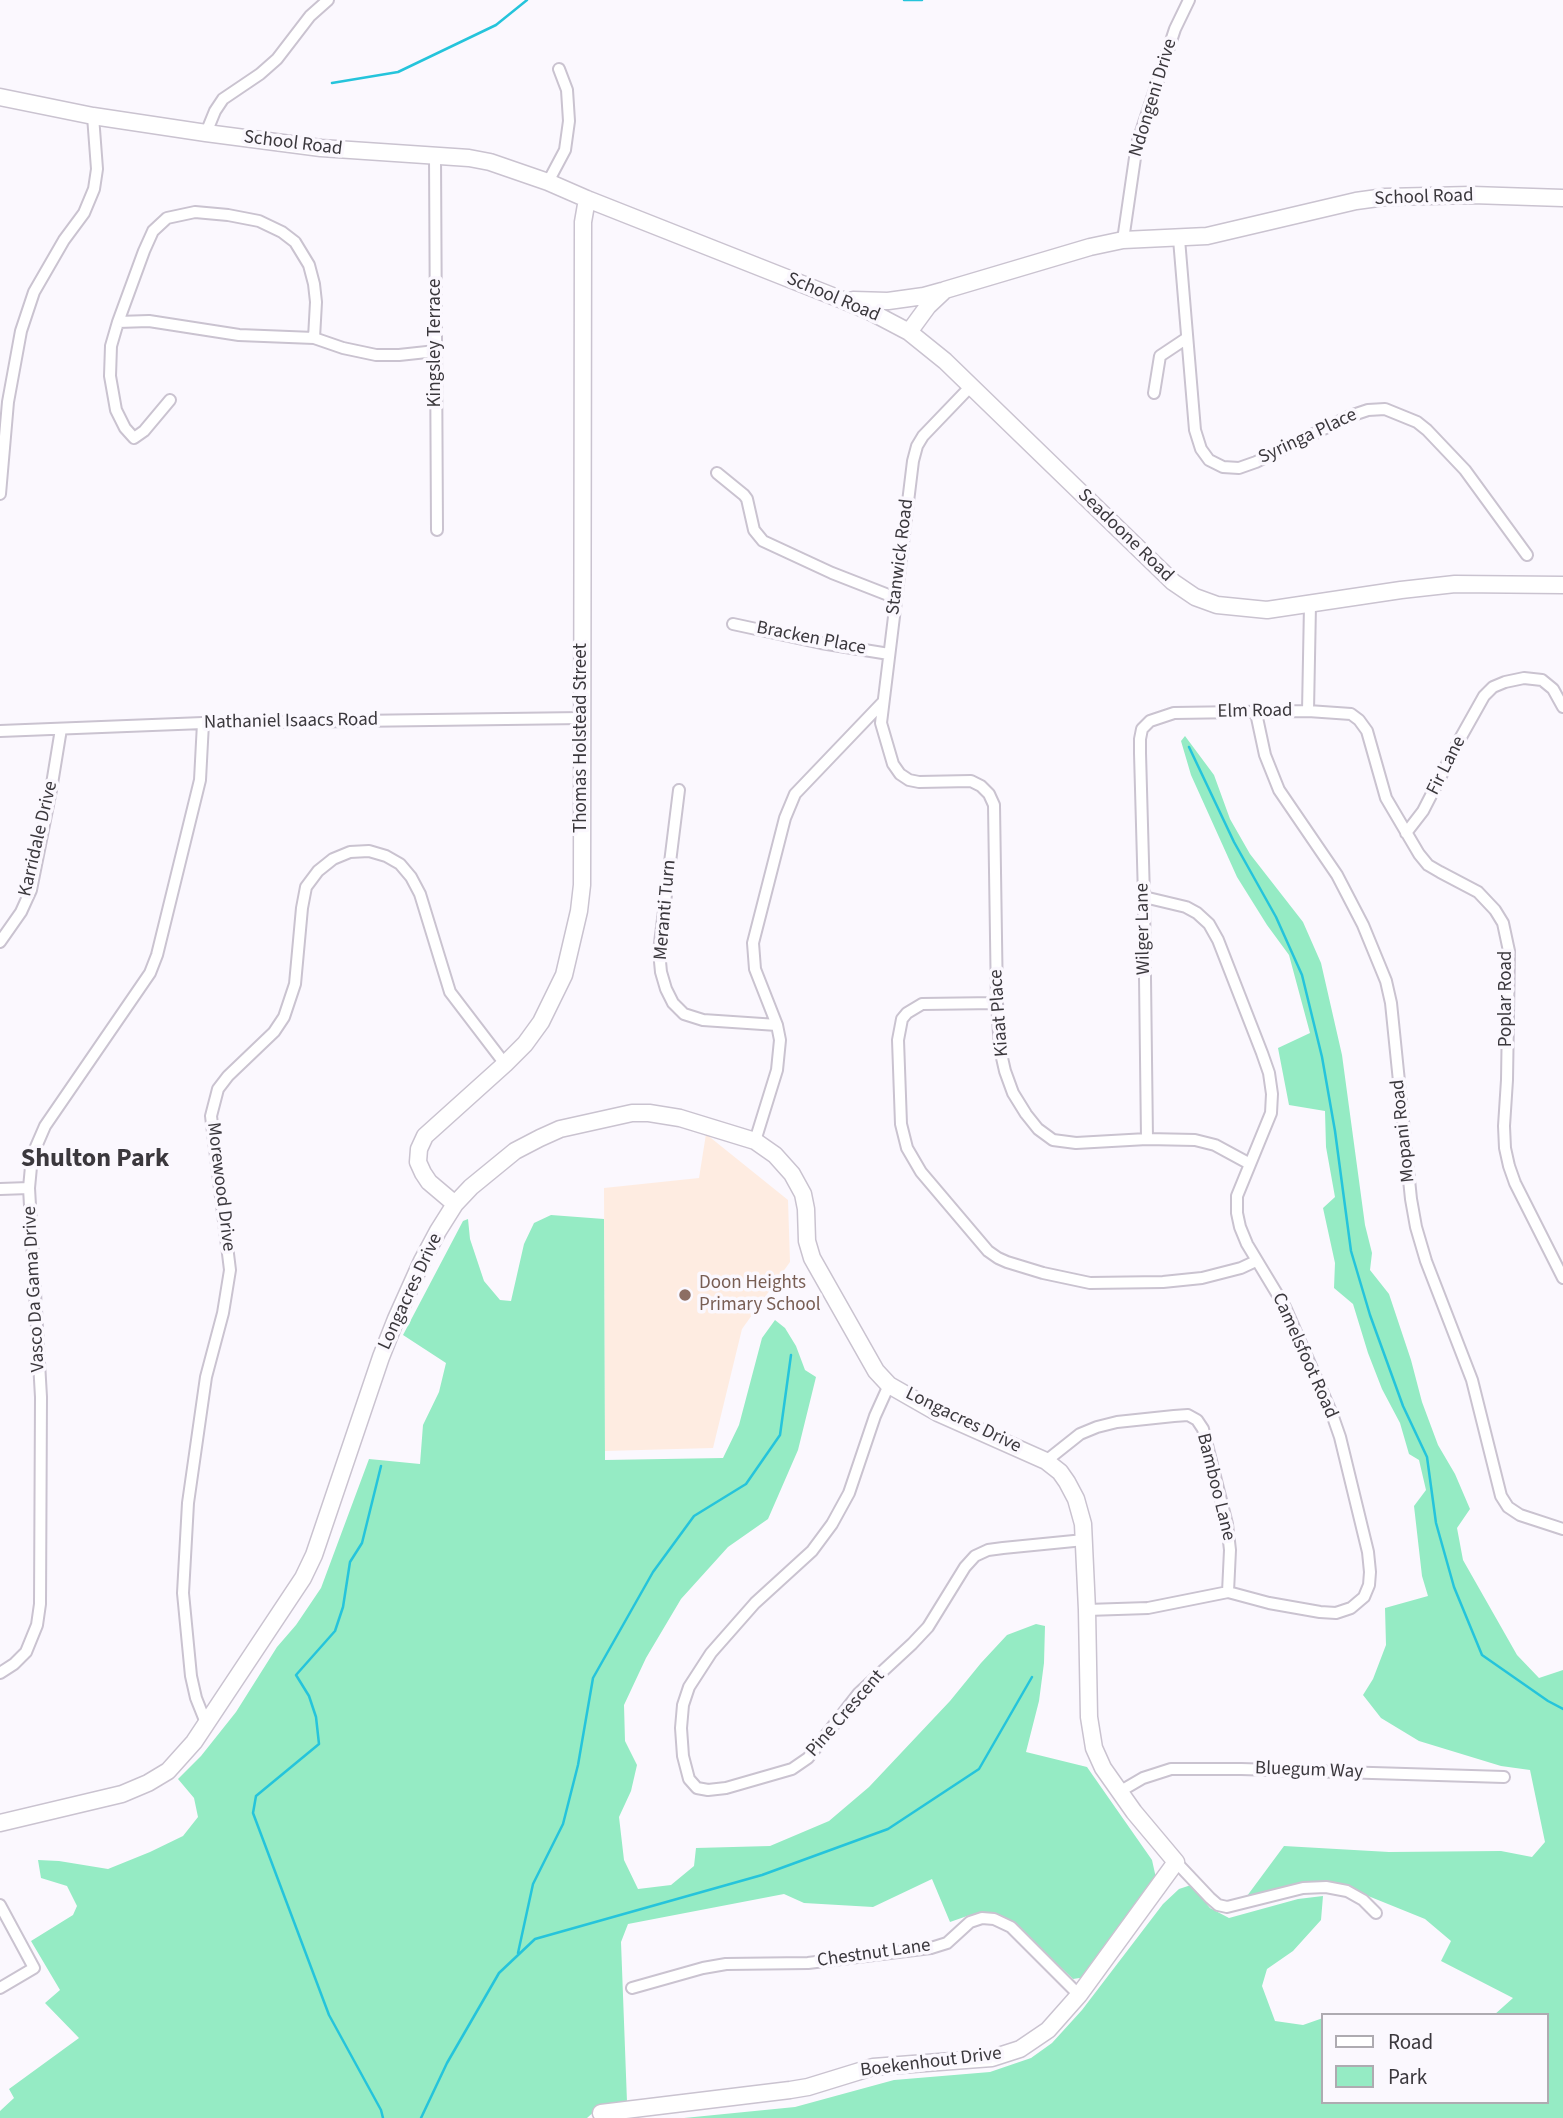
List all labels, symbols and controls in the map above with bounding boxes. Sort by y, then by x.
street label: Ndongeni Drive [1125,36,1183,160]
street label: School Road [242,127,344,161]
street label: School Road [1374,185,1474,211]
street label: School Road [783,268,883,328]
street label: Kingsley Terrace [425,279,447,407]
street label: Syringa Place [1255,404,1361,470]
street label: Seadoone Road [1072,485,1178,587]
street label: Stanwick Road [883,498,919,616]
street label: Bracken Place [754,617,868,661]
street label: Thomas Holstead Street [571,643,593,833]
street label: Elm Road [1217,700,1293,724]
street label: Nathaniel Isaacs Road [204,709,378,735]
street label: Fir Lane [1423,733,1471,799]
street label: Karridale Drive [15,779,63,899]
street label: Meranti Turn [650,859,682,961]
street label: Wilger Lane [1132,883,1156,975]
street label: Poplar Road [1496,951,1518,1047]
street label: Kiaat Place [986,968,1014,1058]
street label: Mopani Road [1387,1078,1421,1184]
street label: Morewood Drive [201,1121,239,1253]
district label: Shulton Park [21,1144,169,1176]
street label: Vasco Da Gama Drive [19,1206,51,1372]
street label: Longacres Drive [374,1230,448,1354]
place label: Doon Heights Primary School [699,1273,821,1317]
marker: Doon Heights Primary School [677,1287,693,1303]
street label: Camelsfoot Road [1266,1290,1342,1422]
street label: Longacres Drive [901,1383,1025,1459]
street label: Bamboo Lane [1191,1431,1239,1543]
street label: Pine Crescent [802,1666,890,1762]
street label: Bluegum Way [1255,1758,1363,1784]
street label: Chestnut Lane [816,1935,932,1973]
legend [1322,2013,1549,2104]
text: Road [1388,2027,1433,2057]
street label: Boekenhout Drive [859,2043,1003,2083]
text: Park [1388,2062,1427,2092]

